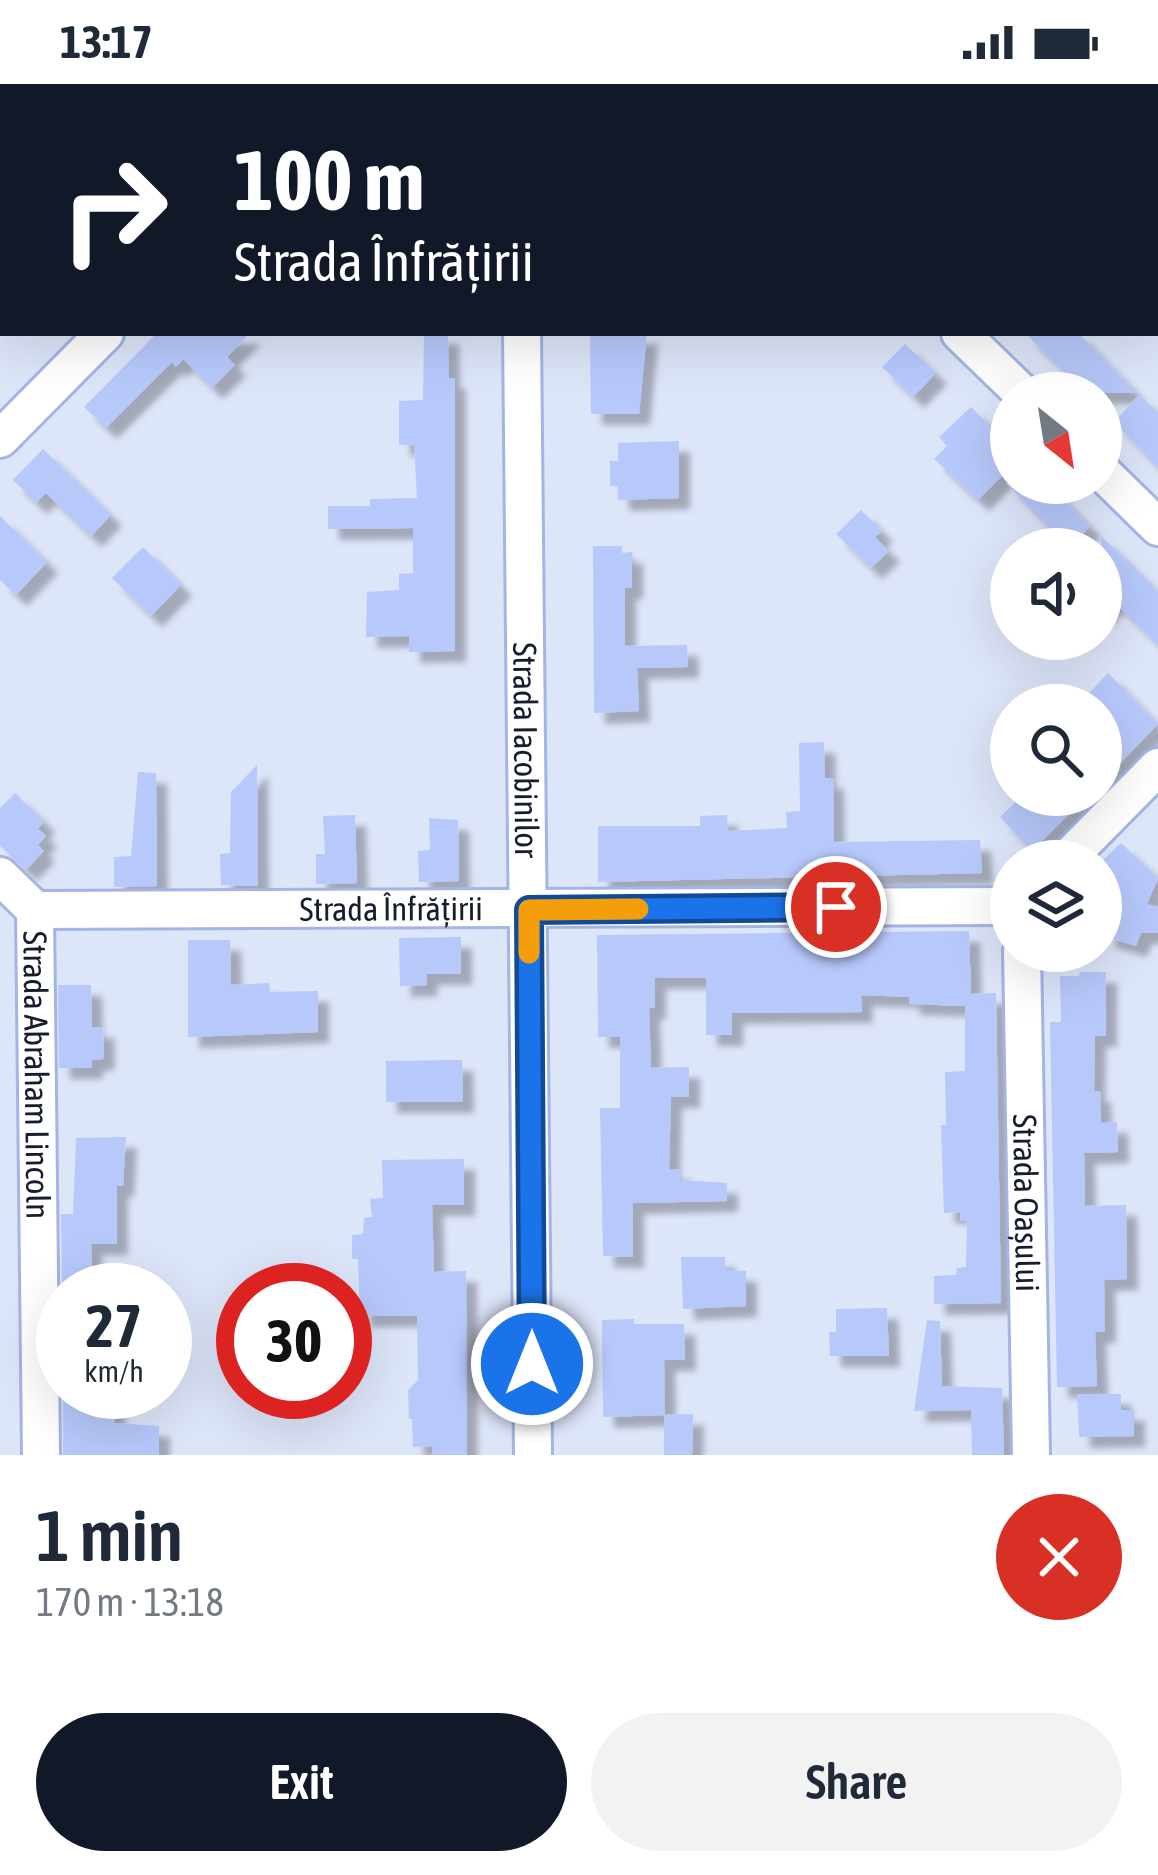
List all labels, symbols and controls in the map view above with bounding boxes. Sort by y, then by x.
text: 13:17 [60,16,153,68]
icon: right [36,132,192,288]
text: 100 m [234,132,424,228]
text: Strada Înfrățirii [234,231,534,292]
north arrow [990,372,1122,504]
map controls [990,372,1122,972]
button: sound [990,528,1122,660]
street label: Strada Iacobinilor [506,642,546,859]
button: search [990,684,1122,816]
button: layers [990,840,1122,972]
pin [785,856,887,958]
icon: arrive [803,874,869,940]
street label: Strada Înfrățirii [299,889,483,928]
street label: Strada Abraham Lincoln [16,931,57,1219]
street label: Strada Oașului [1006,1114,1047,1292]
speed limit sign: 30 [216,1263,372,1419]
text: 27 [86,1291,142,1360]
position arrow [469,1301,595,1427]
text: km/h [84,1354,144,1388]
text: 1 min [36,1494,183,1576]
button: close [996,1494,1122,1620]
text: 170 m · 13:18 [36,1580,224,1624]
button: Exit [36,1713,567,1851]
button: Share [591,1713,1122,1851]

